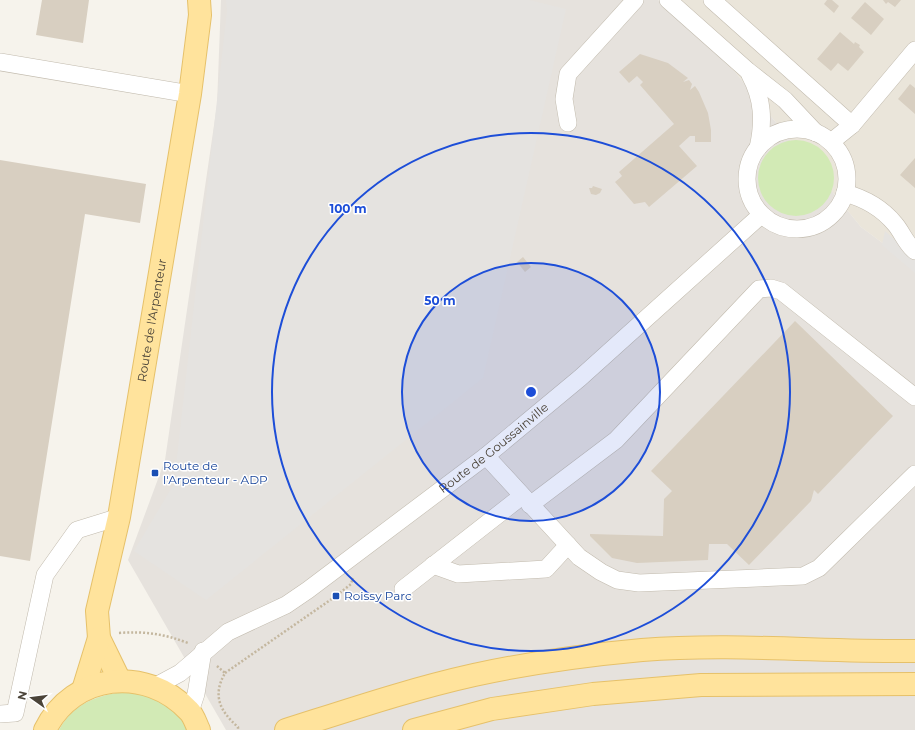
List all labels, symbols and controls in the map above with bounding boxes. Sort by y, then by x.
text: 100 m [330,201,366,216]
street label: Route de l'Arpenteur [134,257,169,383]
text: 50 m [424,293,456,308]
centre of rings [524,385,538,399]
street label: Route de Goussainville [435,399,551,496]
place label: Route de l'Arpenteur - ADP [163,458,268,487]
marker: Route de l'Arpenteur - ADP [150,468,160,478]
place label: Roissy Parc [344,588,412,603]
marker: Roissy Parc [331,591,341,601]
north arrow [12,678,52,718]
text: N [14,690,30,702]

